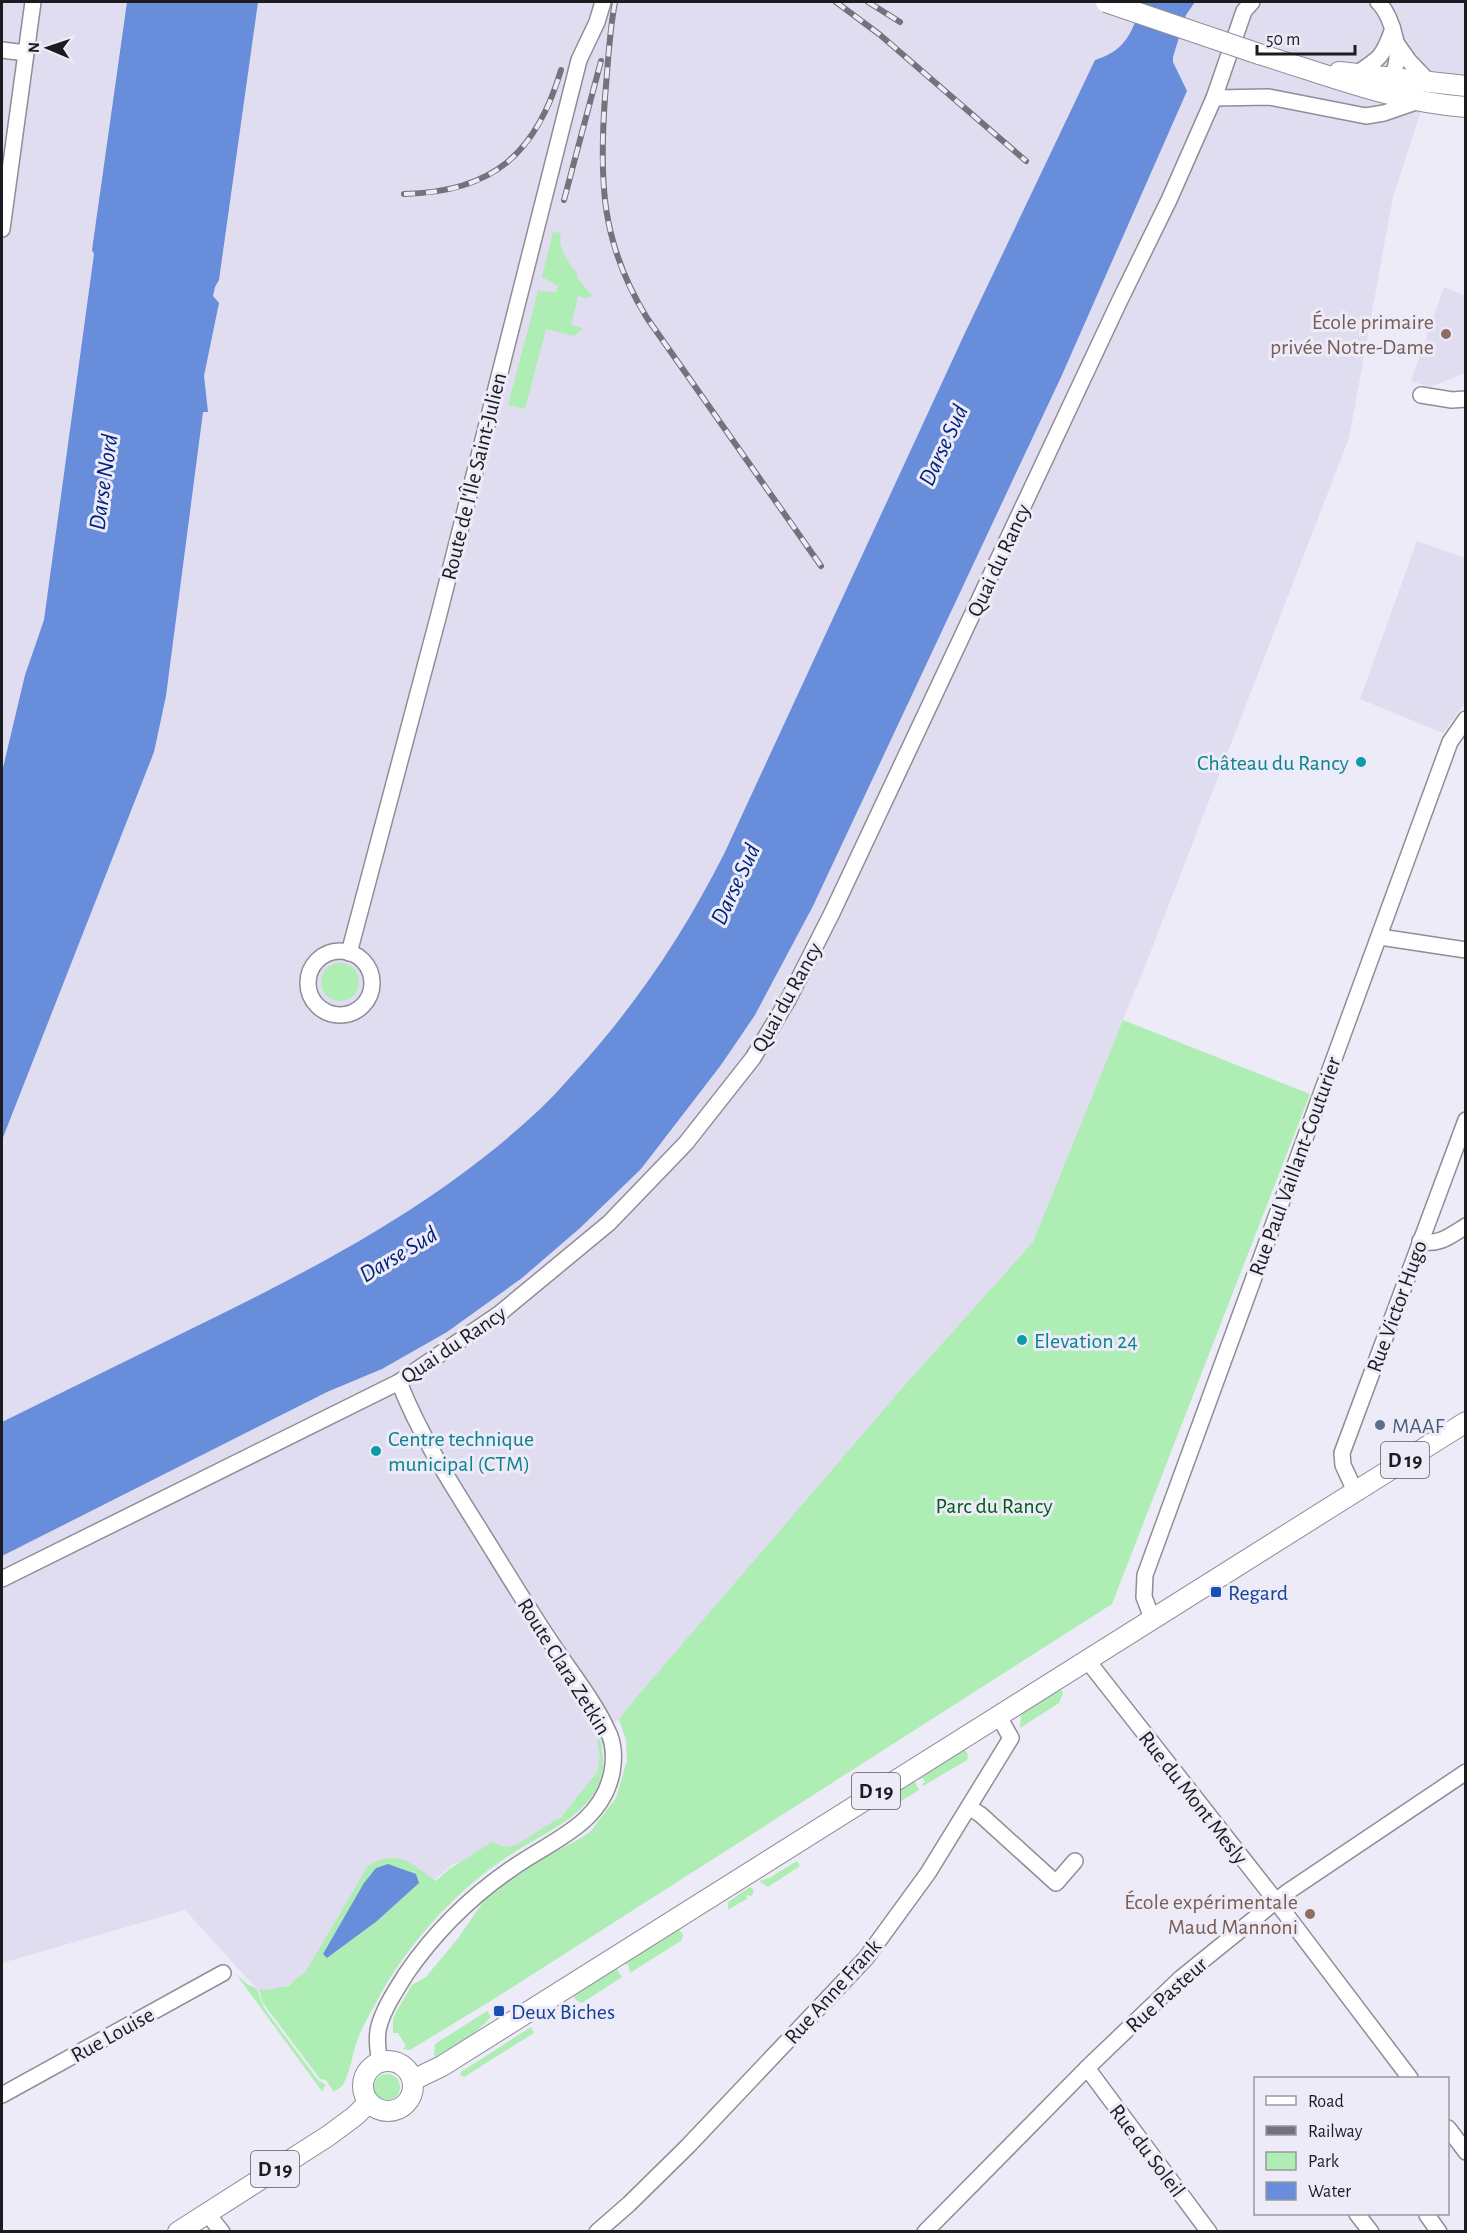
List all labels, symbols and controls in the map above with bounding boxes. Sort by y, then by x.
north arrow [18,18,78,78]
scale bar [1257,18,1354,56]
text: 50 m [1266,31,1300,49]
text: N [26,42,42,53]
place label: École primaire privée Notre-Dame [1270,310,1434,358]
marker: École primaire privée Notre-Dame [1439,327,1453,341]
street label: Route de l'Île Saint-Julien [437,370,510,582]
water label: Darse Sud [915,401,973,490]
water label: Darse Nord [85,432,123,532]
street label: Quai du Rancy [963,500,1035,620]
place label: Château du Rancy [1197,752,1350,774]
marker: Château du Rancy [1354,755,1368,769]
water label: Darse Sud [707,840,765,929]
street label: Quai du Rancy [748,938,826,1056]
street label: Rue Paul Vaillant-Couturier [1245,1054,1345,1279]
water label: Darse Sud [355,1222,442,1287]
street label: Rue Victor Hugo [1363,1237,1431,1375]
street label: Quai du Rancy [397,1301,511,1388]
place label: Elevation 24 [1034,1330,1138,1352]
marker: Elevation 24 [1015,1333,1029,1347]
place label: MAAF [1392,1415,1445,1437]
marker: MAAF [1373,1418,1387,1432]
place label: Centre technique municipal (CTM) [388,1428,534,1475]
road number: D 19 [1381,1442,1429,1478]
marker: Centre technique municipal (CTM) [369,1444,383,1458]
park label: Parc du Rancy [935,1495,1053,1517]
place label: Regard [1228,1582,1288,1604]
marker: Regard [1209,1585,1223,1599]
street label: Route Clara Zetkin [513,1594,615,1739]
street label: Rue du Mont Mesly [1135,1727,1252,1869]
road number: D 19 [852,1773,900,1809]
place label: École expérimentale Maud Mannoni [1124,1890,1298,1938]
marker: École expérimentale Maud Mannoni [1303,1907,1317,1921]
street label: Rue Anne Frank [780,1935,885,2048]
street label: Rue Pasteur [1122,1953,1212,2037]
place label: Deux Biches [511,2001,615,2023]
street label: Rue Louise [67,2003,158,2067]
marker: Deux Biches [492,2004,506,2018]
legend [1254,2077,1449,2215]
text: Road [1308,2093,1344,2111]
street label: Rue du Soleil [1105,2100,1189,2201]
text: Railway [1308,2123,1363,2141]
road number: D 19 [251,2151,299,2187]
text: Park [1308,2153,1340,2171]
text: Water [1308,2183,1351,2201]

